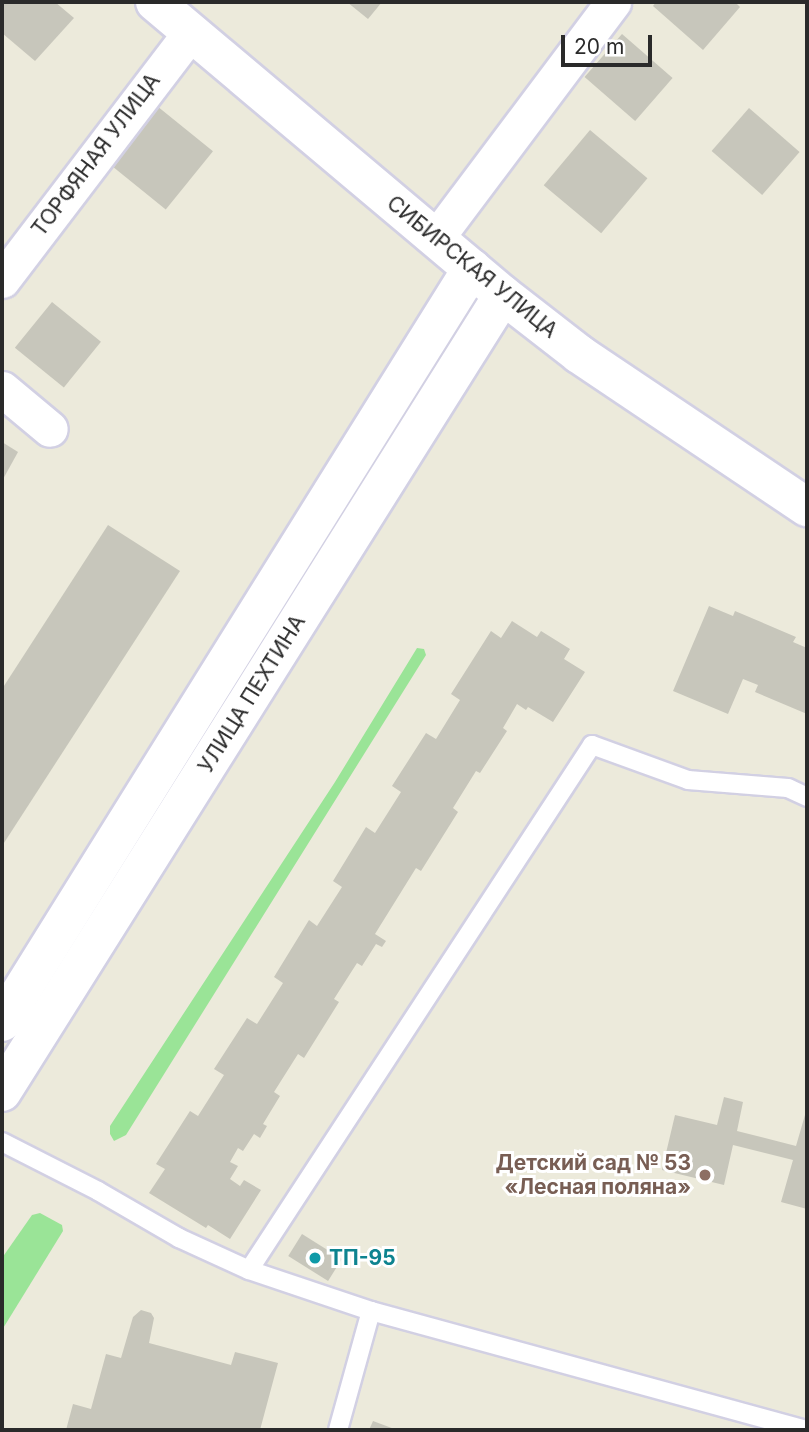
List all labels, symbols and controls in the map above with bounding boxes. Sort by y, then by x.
scale bar [564,21,655,65]
text: 20 m [574,34,624,59]
street label: ТОРФЯНАЯ УЛИЦА [27,69,165,241]
street label: СИБИРСКАЯ УЛИЦА [382,191,562,343]
street label: УЛИЦА ПЕХТИНА [193,610,311,778]
place label: Детский сад № 53 «Лесная поляна» [495,1150,691,1200]
marker: Детский сад № 53 «Лесная поляна» [697,1167,713,1183]
place label: ТП-95 [329,1245,396,1271]
marker: ТП-95 [307,1250,323,1266]

